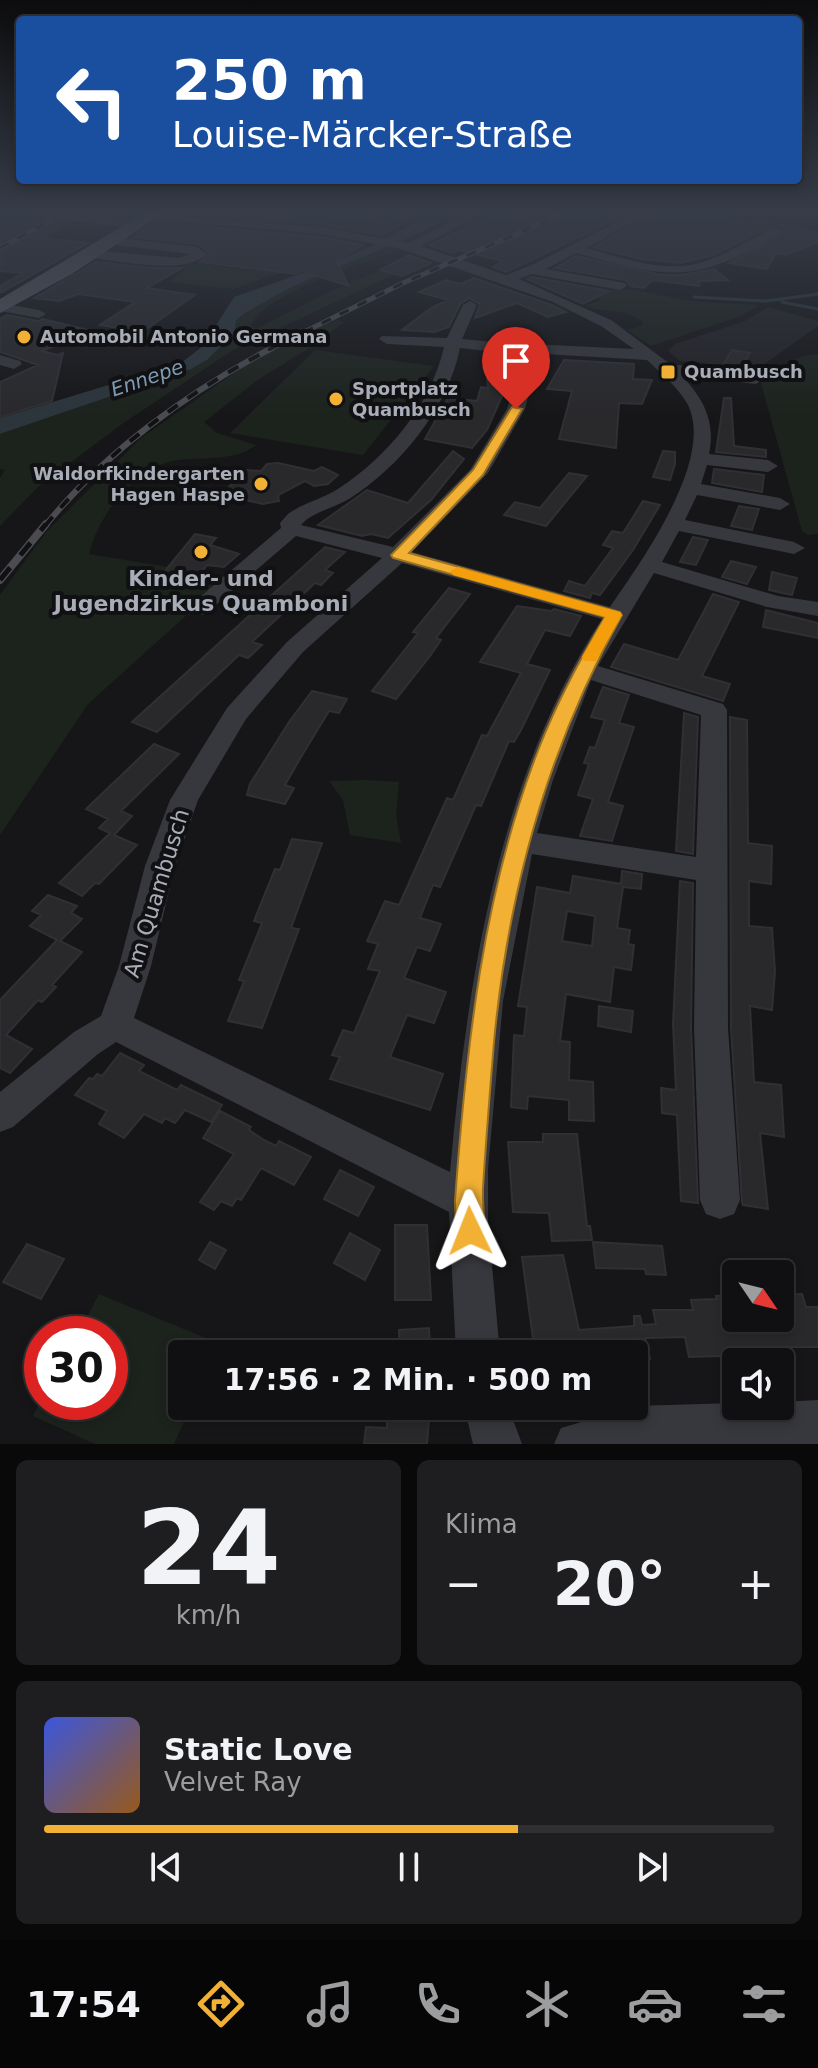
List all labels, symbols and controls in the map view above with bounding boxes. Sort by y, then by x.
text: 250 m [172,47,367,112]
icon: left [40,48,144,152]
text: Louise-Märcker-Straße [172,114,573,155]
place label: Automobil Antonio Germana [40,326,327,347]
pin [482,327,550,409]
marker: Automobil Antonio Germana [15,328,33,346]
icon: arrive [494,339,538,383]
water label: Ennepe [107,354,187,402]
place label: Quambusch [684,361,803,382]
marker: Quambusch [659,363,677,381]
place label: Sportplatz Quambusch [352,378,471,420]
marker: Sportplatz Quambusch [327,390,345,408]
place label: Waldorfkindergarten Hagen Haspe [33,463,245,505]
marker: Waldorfkindergarten Hagen Haspe [252,475,270,493]
marker: Kinder- und Jugendzirkus Quamboni [192,543,210,561]
place label: Kinder- und Jugendzirkus Quamboni [52,566,348,616]
street label: Am Quambusch [119,806,194,981]
position arrow [428,1189,512,1273]
north arrow [722,1260,794,1332]
map controls [722,1260,794,1420]
speed limit sign: 30 [24,1316,128,1420]
button: sound [722,1348,794,1420]
text: 17:56 · 2 Min. · 500 m [224,1362,592,1397]
text: 24 [136,1487,281,1609]
text: Klima [445,1509,518,1539]
text: 20° [553,1549,666,1619]
text: − [445,1558,482,1609]
text: + [737,1558,774,1609]
text: km/h [176,1600,241,1630]
text: Static Love [164,1732,353,1767]
text: Velvet Ray [164,1767,302,1797]
icon: previous [144,1845,188,1889]
icon: pause [387,1845,431,1889]
icon: next [630,1845,674,1889]
icon: directions [193,1976,249,2032]
icon: music [302,1976,358,2032]
icon: phone [410,1976,466,2032]
icon: climate [519,1976,575,2032]
icon: car [627,1976,683,2032]
icon: filters [736,1976,792,2032]
text: 17:54 [26,1984,141,2025]

